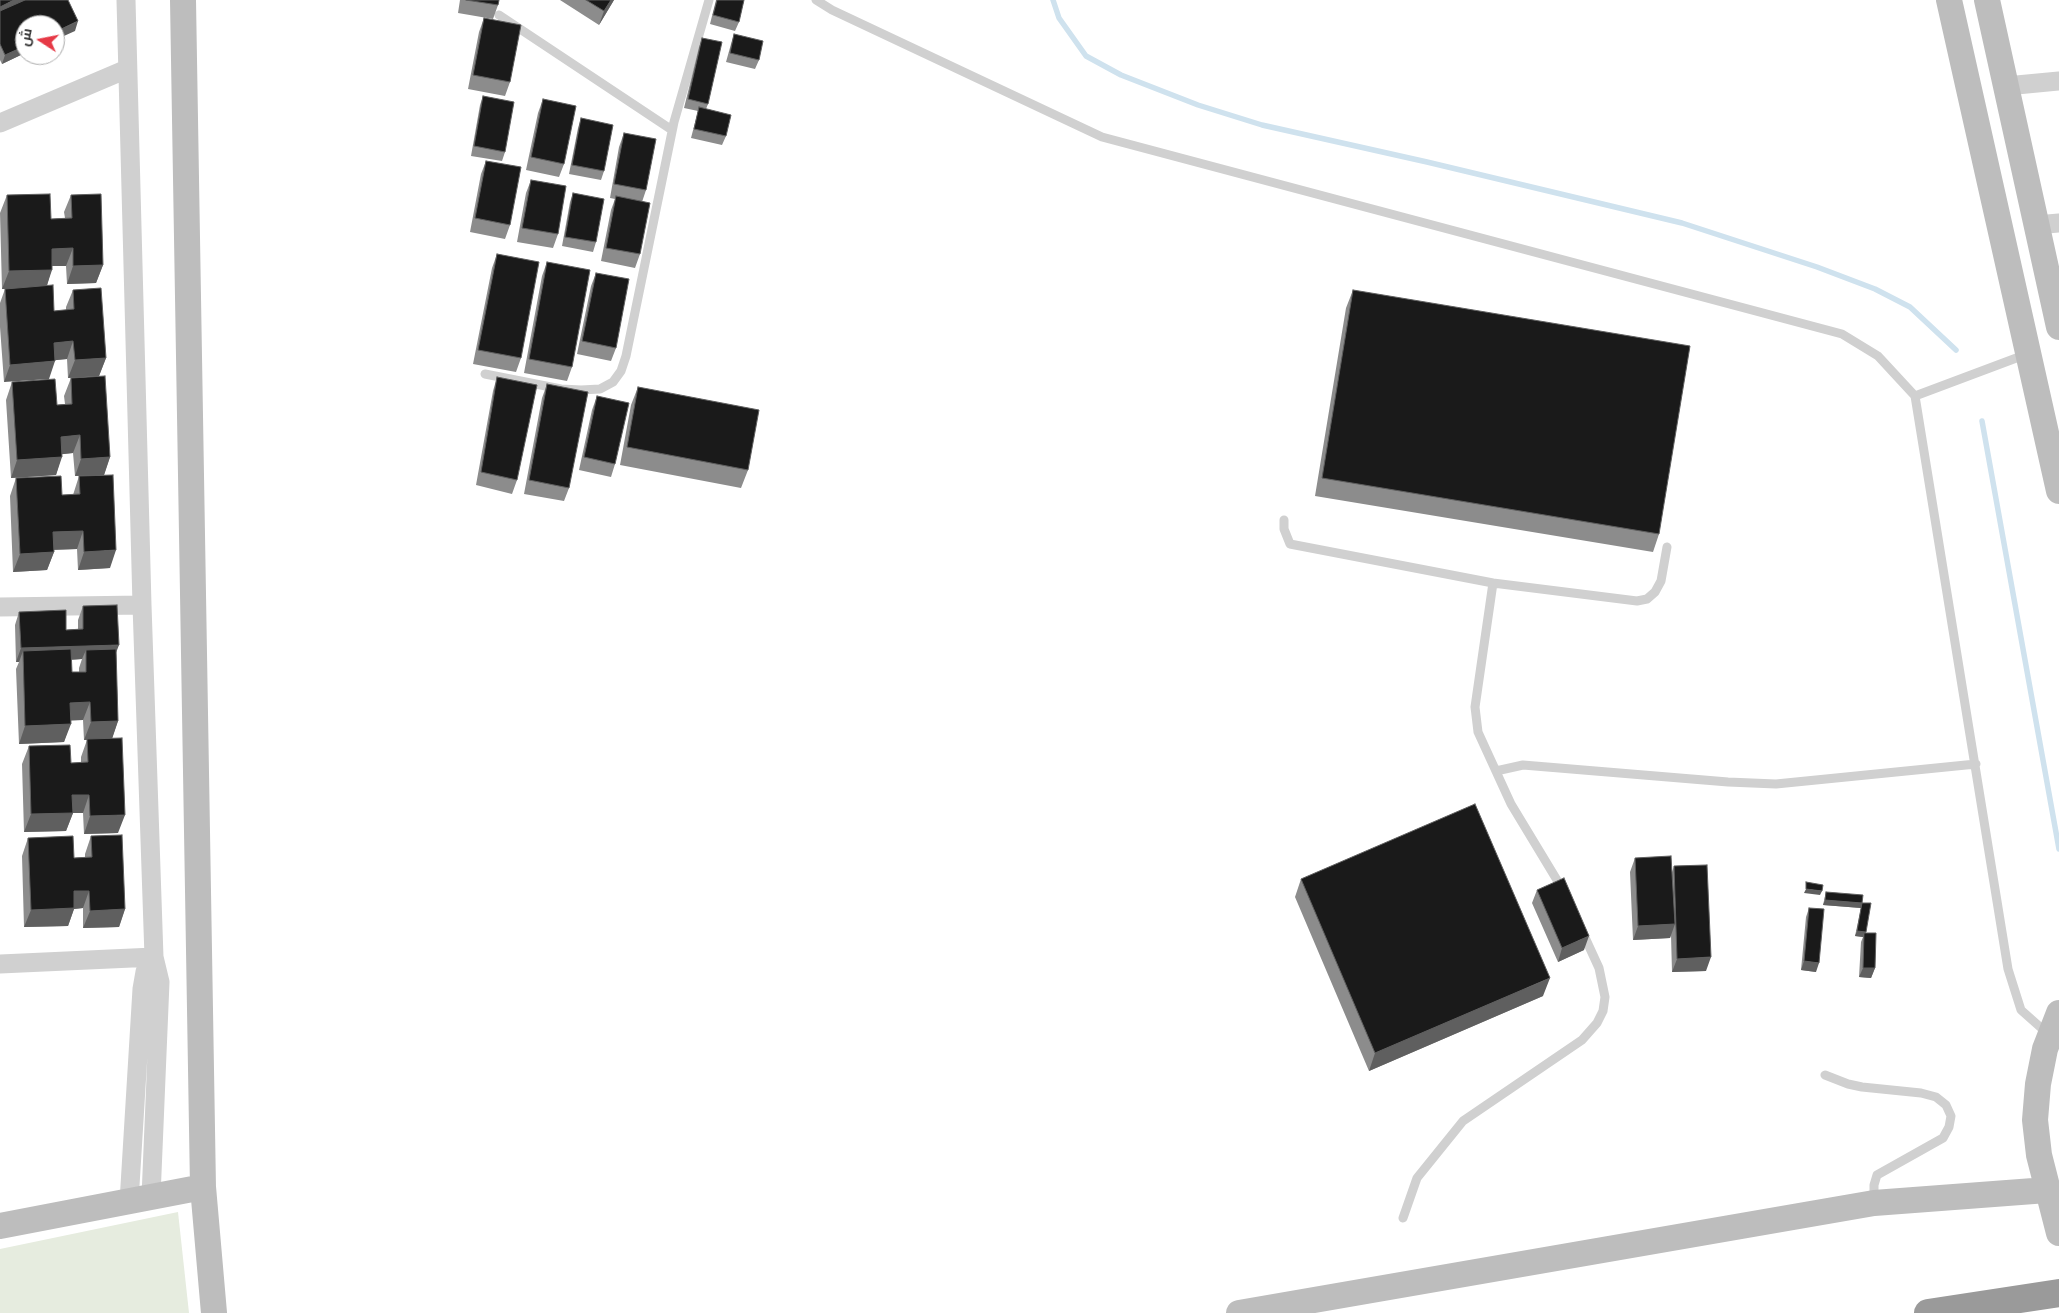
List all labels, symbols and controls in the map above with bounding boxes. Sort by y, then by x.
north arrow [15,15,65,65]
text: ش [16,27,36,48]

